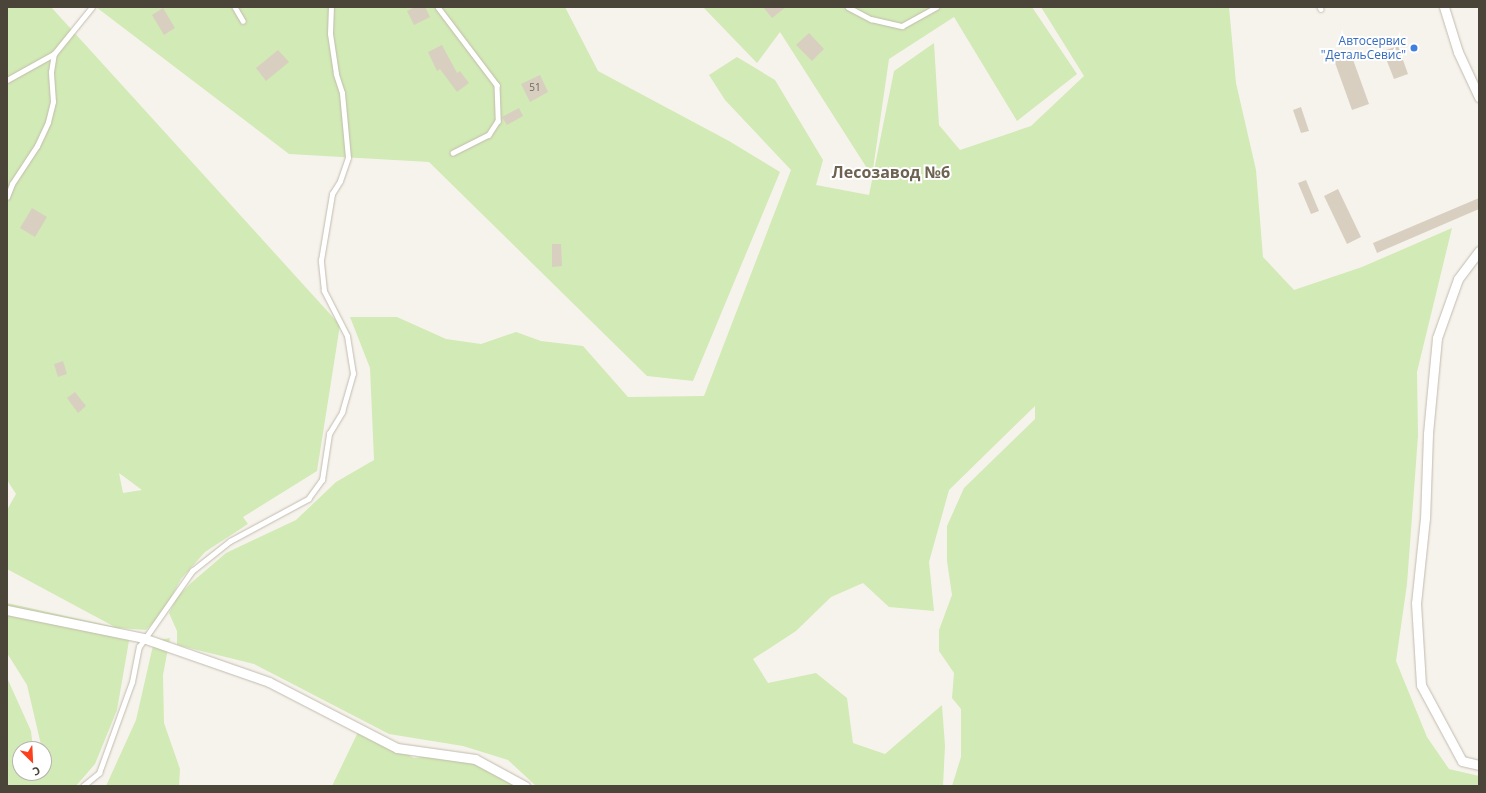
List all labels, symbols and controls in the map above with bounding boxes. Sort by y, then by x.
place label: Автосервис "ДетальСевис" [1321,34,1406,62]
marker: Автосервис "ДетальСевис" [1409,43,1419,53]
house number: 51 [529,82,541,94]
district label: Лесозавод №6 [832,162,950,182]
north arrow [12,741,52,781]
text: С [30,763,43,780]

